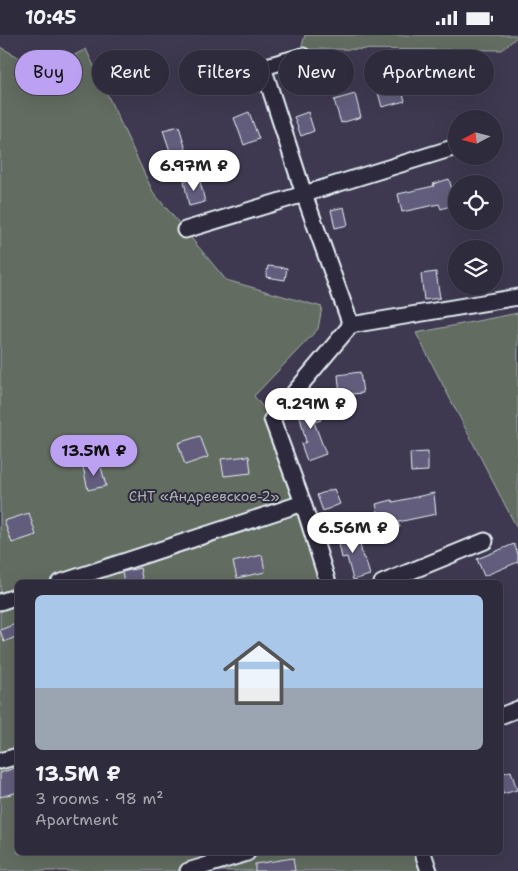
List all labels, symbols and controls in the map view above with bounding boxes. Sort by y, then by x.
text: 10:45 [25,5,76,30]
chip: Buy [15,50,82,95]
chip: Rent [92,50,169,95]
chip: Filters [179,50,269,95]
chip: New [279,50,354,95]
chip: Apartment [364,50,494,95]
north arrow [448,110,502,165]
map controls [448,110,503,295]
pin: 6.97M ₽ [148,149,240,192]
text: 6.97M ₽ [160,155,228,176]
button: locate [448,175,503,230]
button: layers [448,240,503,295]
pin: 9.29M ₽ [265,387,357,430]
text: 9.29M ₽ [276,393,346,414]
pin: 13.5M ₽ [48,435,140,477]
text: 13.5M ₽ [61,440,127,461]
park label: СНТ «Андреевское-2» [129,487,279,505]
pin: 6.56M ₽ [307,511,399,554]
text: 6.56M ₽ [318,517,388,538]
icon: home [214,628,304,718]
text: 13.5M ₽ [35,760,121,788]
text: 3 rooms · 98 m² [35,788,164,809]
text: Apartment [35,809,118,830]

